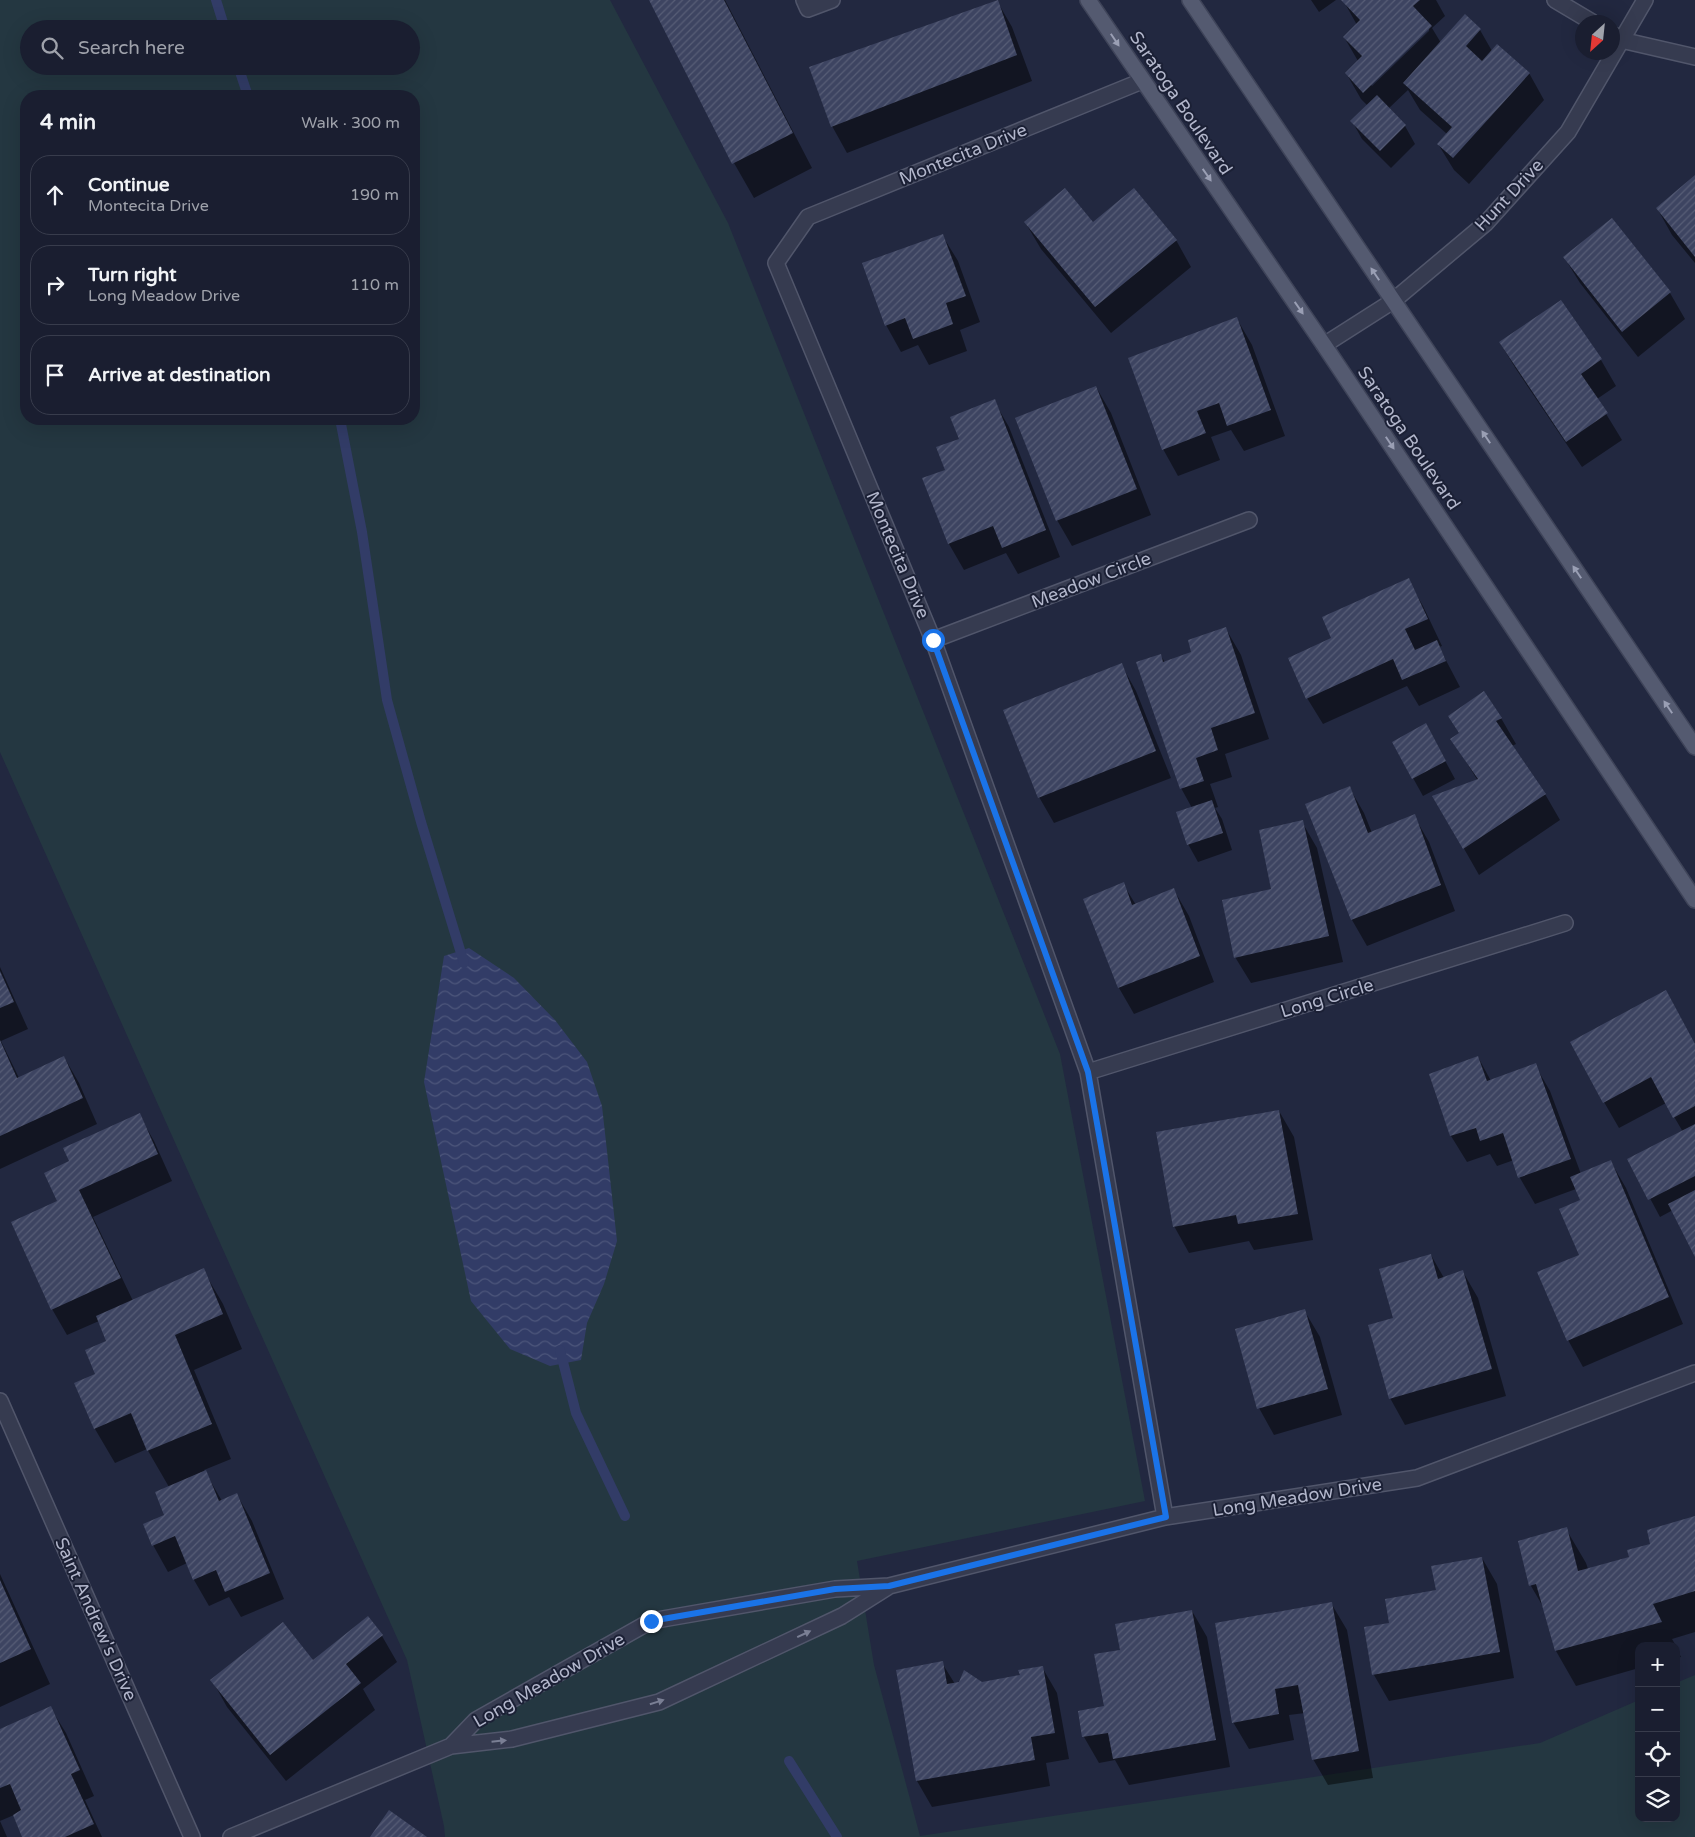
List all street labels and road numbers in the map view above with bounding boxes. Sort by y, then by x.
street label: Saratoga Boulevard [1125,27,1237,179]
street label: Montecita Drive [896,118,1030,190]
street label: Hunt Drive [1470,154,1548,236]
street label: Saratoga Boulevard [1353,362,1465,514]
street label: Montecita Drive [861,488,935,622]
street label: Meadow Circle [1028,547,1154,613]
street label: Long Circle [1278,973,1376,1023]
street label: Long Meadow Drive [1211,1473,1383,1521]
street label: Saint Andrew's Drive [50,1534,142,1704]
street label: Long Meadow Drive [469,1628,629,1732]

